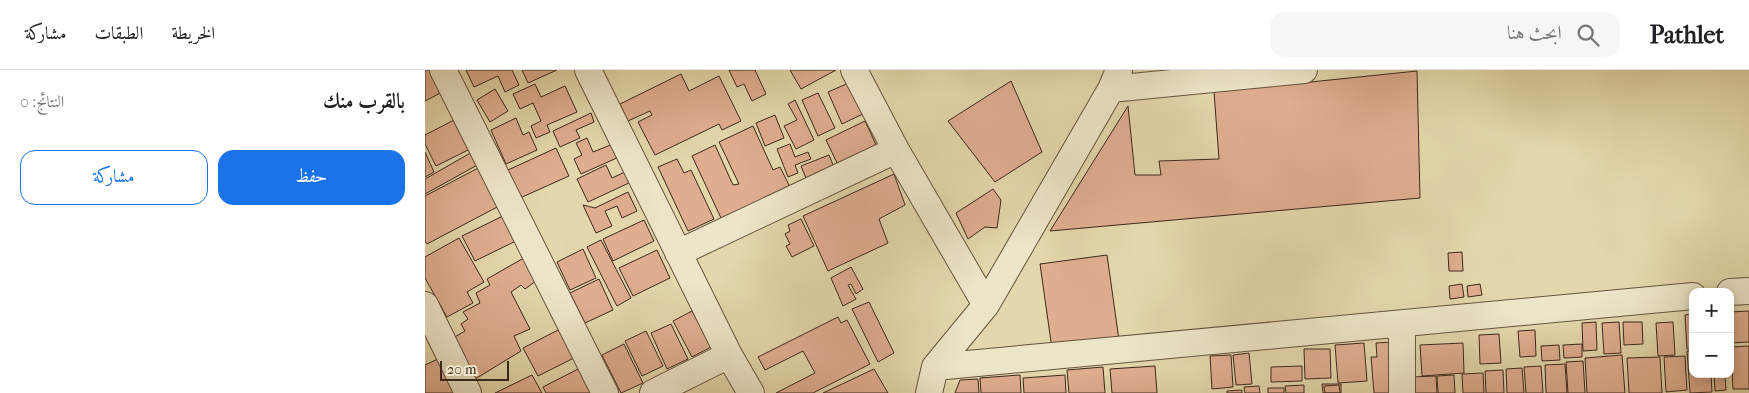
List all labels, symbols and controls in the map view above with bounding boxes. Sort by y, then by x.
search box [1270,12,1620,57]
icon: search [1574,21,1602,49]
text: Pathlet [1650,21,1724,49]
text: ابحث هنا [1507,22,1562,44]
text: مشاركة [25,23,66,44]
text: الطبقات [94,23,143,44]
text: الخريطة [171,23,215,44]
text: بالقرب منك [323,89,405,113]
text: النتائج: 0 [20,92,64,111]
button: مشاركة [20,150,208,205]
button: حفظ [218,150,405,205]
map controls [1689,288,1734,378]
button: + [1689,288,1734,333]
button: − [1689,333,1734,378]
scale bar [440,358,509,381]
text: 20 m [447,361,477,378]

